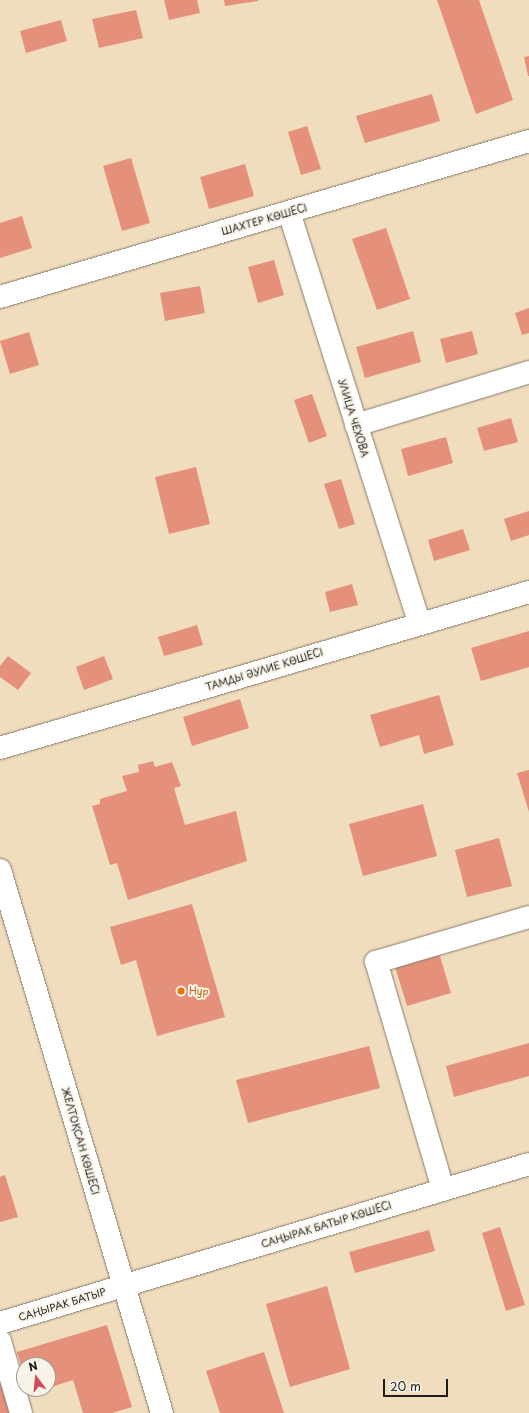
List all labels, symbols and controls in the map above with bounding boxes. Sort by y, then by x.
street label: ШАХТЕР КӨШЕСІ [220,201,308,237]
street label: УЛИЦА ЧЕХОВА [336,377,372,459]
street label: ТАМДЫ ӘУЛИЕ КӨШЕСІ [204,645,324,693]
place label: Нур [189,985,208,997]
marker: Нур [176,986,186,996]
street label: ЖЕЛТОҚСАН КӨШЕСІ [60,1086,102,1196]
street label: САҢЫРАК БАТЫР КӨШЕСІ [260,1199,392,1249]
street label: САҢЫРАК БАТЫР [17,1285,107,1323]
north arrow [16,1357,56,1397]
text: N [26,1357,39,1375]
scale bar [385,1371,450,1397]
text: 20 m [390,1377,421,1395]

